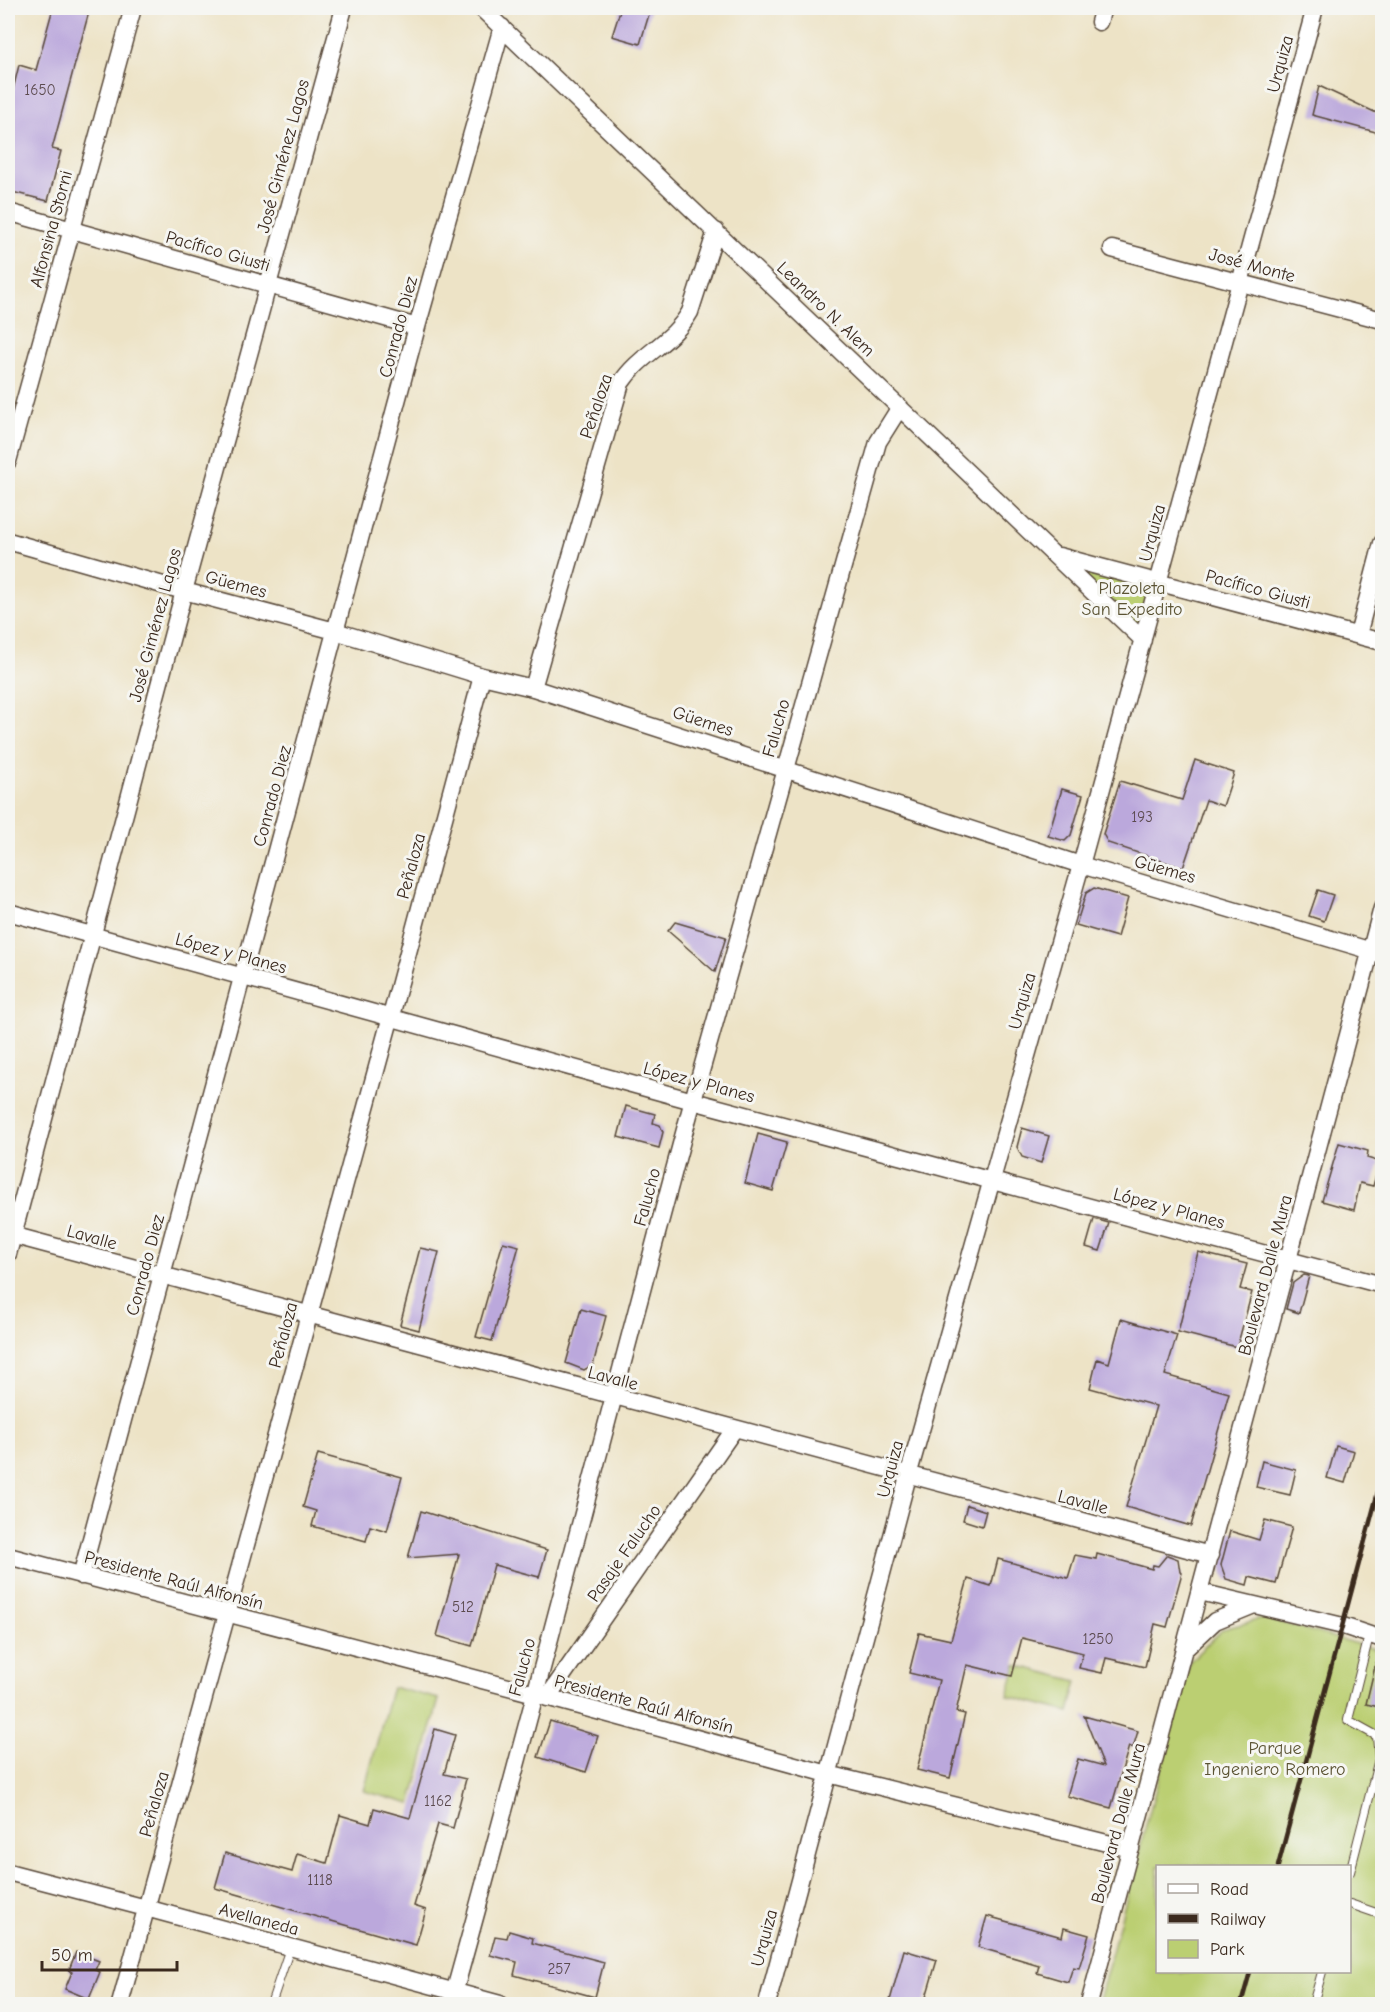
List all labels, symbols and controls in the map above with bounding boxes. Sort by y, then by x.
street label: Urquiza [1263,33,1298,95]
street label: José Giménez Lagos [253,77,314,235]
house number: 1650 [24,81,56,99]
street label: Alfonsina Storni [26,168,77,290]
street label: Pacífico Giusti [163,227,272,276]
street label: José Monte [1207,244,1297,287]
street label: Leandro N. Alem [772,257,879,361]
street label: Conrado Diez [375,274,422,380]
street label: Peñaloza [576,371,617,441]
street label: Urquiza [1135,502,1170,564]
street label: José Giménez Lagos [125,546,186,704]
street label: Pacífico Giusti [1203,565,1313,614]
street label: Güemes [203,566,269,603]
park label: Plazoleta San Expedito [1082,578,1182,620]
street label: Falucho [758,697,795,760]
street label: Güemes [670,702,736,741]
street label: Conrado Diez [249,743,296,849]
house number: 193 [1131,808,1153,826]
street label: Peñaloza [393,831,430,901]
street label: Güemes [1132,851,1198,888]
street label: López y Planes [173,929,289,978]
street label: Urquiza [1004,970,1041,1032]
street label: López y Planes [641,1058,757,1107]
street label: Falucho [630,1166,665,1229]
street label: López y Planes [1111,1184,1227,1233]
street label: Boulevard Dalle Mura [1234,1193,1297,1358]
street label: Conrado Diez [122,1212,169,1318]
street label: Lavalle [64,1220,119,1255]
street label: Peñaloza [265,1300,302,1370]
street label: Lavalle [585,1362,640,1395]
street label: Urquiza [873,1438,908,1500]
street label: Lavalle [1055,1486,1110,1519]
street label: Pasaje Falucho [583,1500,666,1606]
street label: Presidente Raúl Alfonsín [82,1546,266,1615]
house number: 512 [452,1598,474,1616]
house number: 1250 [1082,1630,1114,1648]
street label: Falucho [505,1636,540,1699]
street label: Presidente Raúl Alfonsín [552,1670,736,1739]
park label: Parque Ingeniero Romero [1204,1738,1346,1780]
street label: Boulevard Dalle Mura [1087,1741,1150,1906]
street label: Peñaloza [135,1769,174,1839]
house number: 1162 [424,1792,452,1810]
legend [1156,1865,1351,1973]
house number: 1118 [307,1871,333,1889]
text: Road [1210,1879,1249,1900]
street label: Avellaneda [217,1899,301,1940]
street label: Urquiza [747,1907,782,1969]
text: Railway [1210,1909,1267,1930]
scale bar [42,1934,177,1972]
text: Park [1210,1939,1245,1960]
text: 50 m [51,1945,93,1966]
house number: 257 [547,1960,571,1978]

